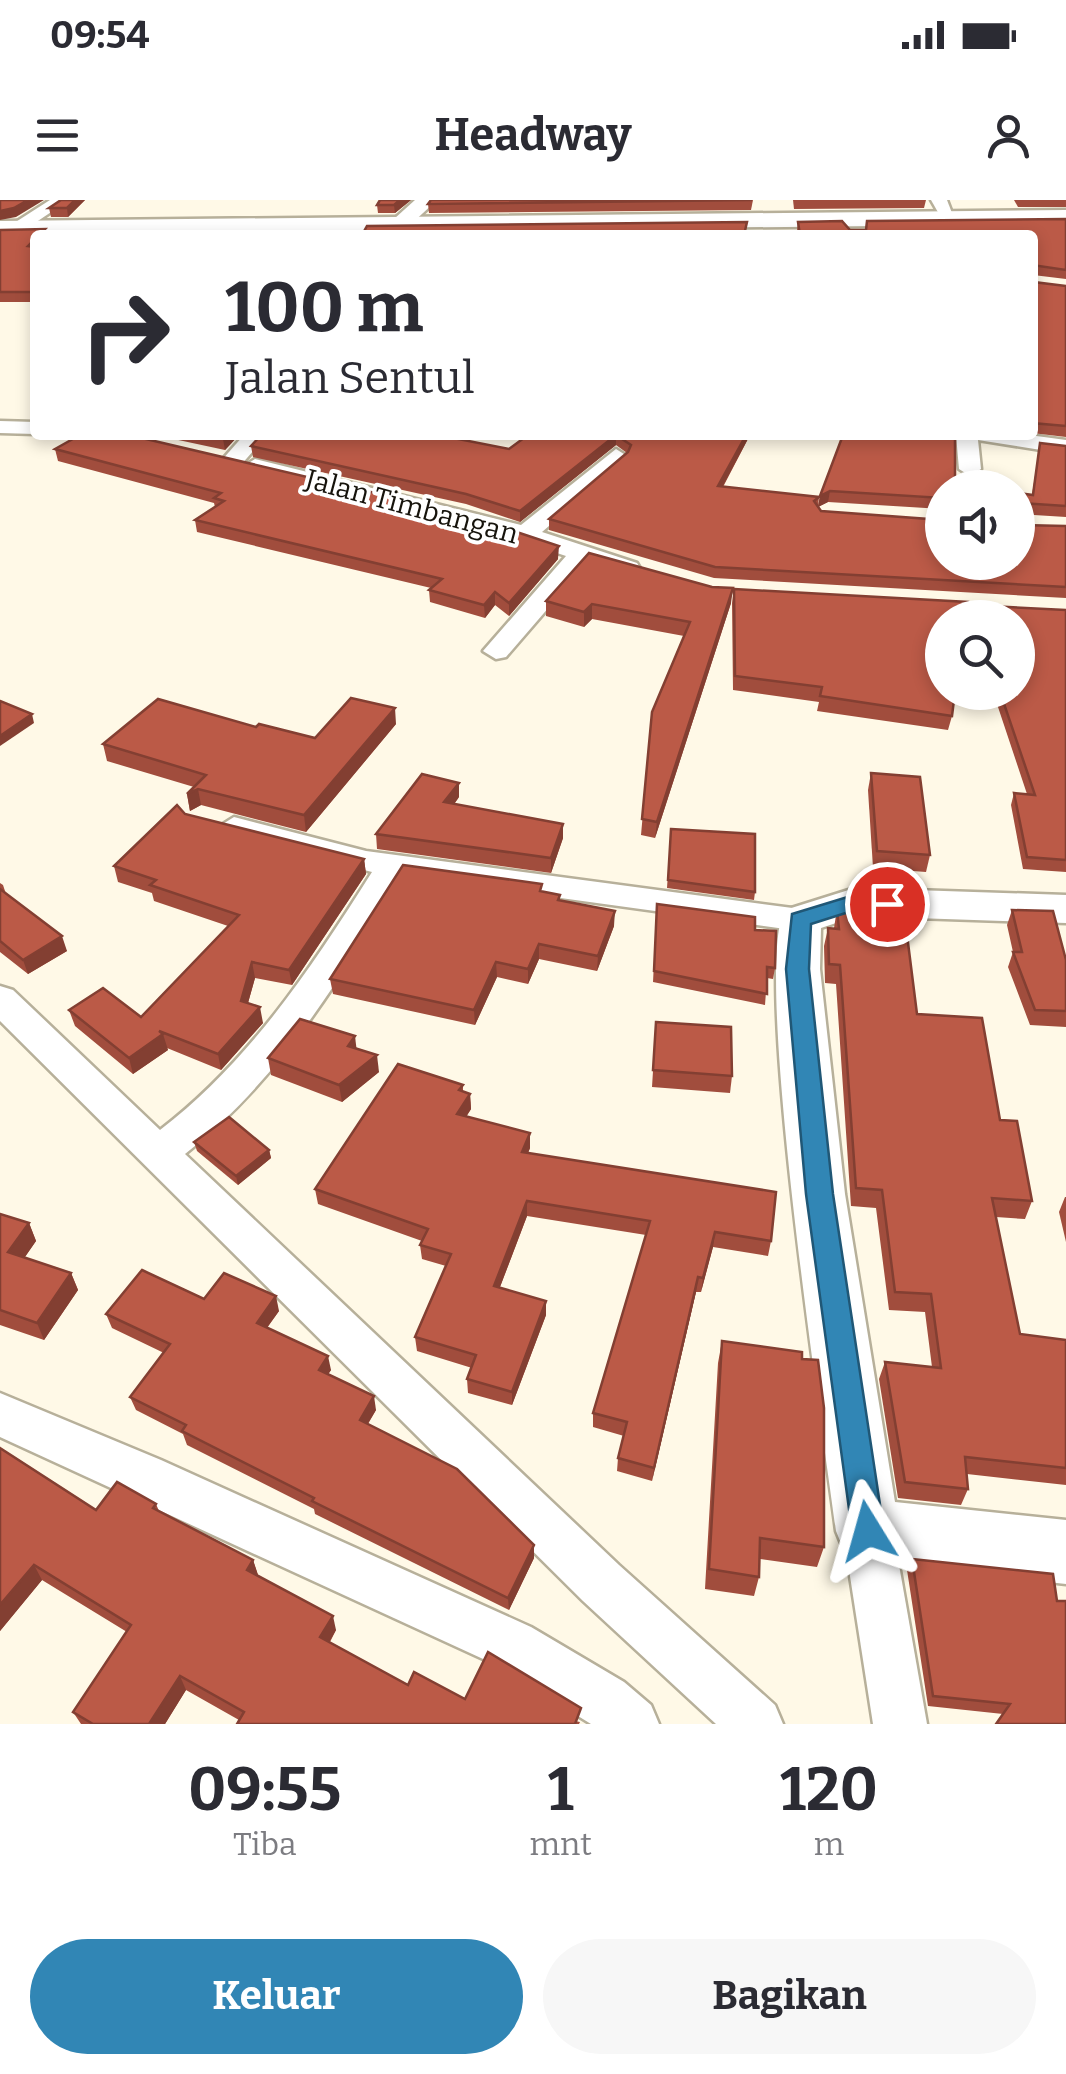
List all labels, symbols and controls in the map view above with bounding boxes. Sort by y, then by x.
text: 09:54 [50,12,149,58]
icon: menu [30,108,85,163]
text: Headway [435,108,631,162]
icon: person [981,108,1036,163]
text: 100 m [225,266,424,350]
icon: right [60,270,190,400]
text: Jalan Sentul [225,351,475,405]
street label: Jalan Timbangan [301,462,522,551]
map controls [925,470,1035,710]
button: sound [925,470,1035,580]
button: search [925,600,1035,710]
pin [845,862,930,947]
icon: arrive [860,877,915,932]
position arrow [816,1479,920,1583]
text: 09:55 [188,1754,341,1826]
text: 1 [548,1754,574,1826]
text: 120 [780,1754,878,1826]
text: Tiba [233,1825,297,1863]
text: mnt [530,1825,592,1863]
text: m [814,1825,844,1863]
button: Keluar [30,1939,523,2054]
button: Bagikan [543,1939,1036,2054]

